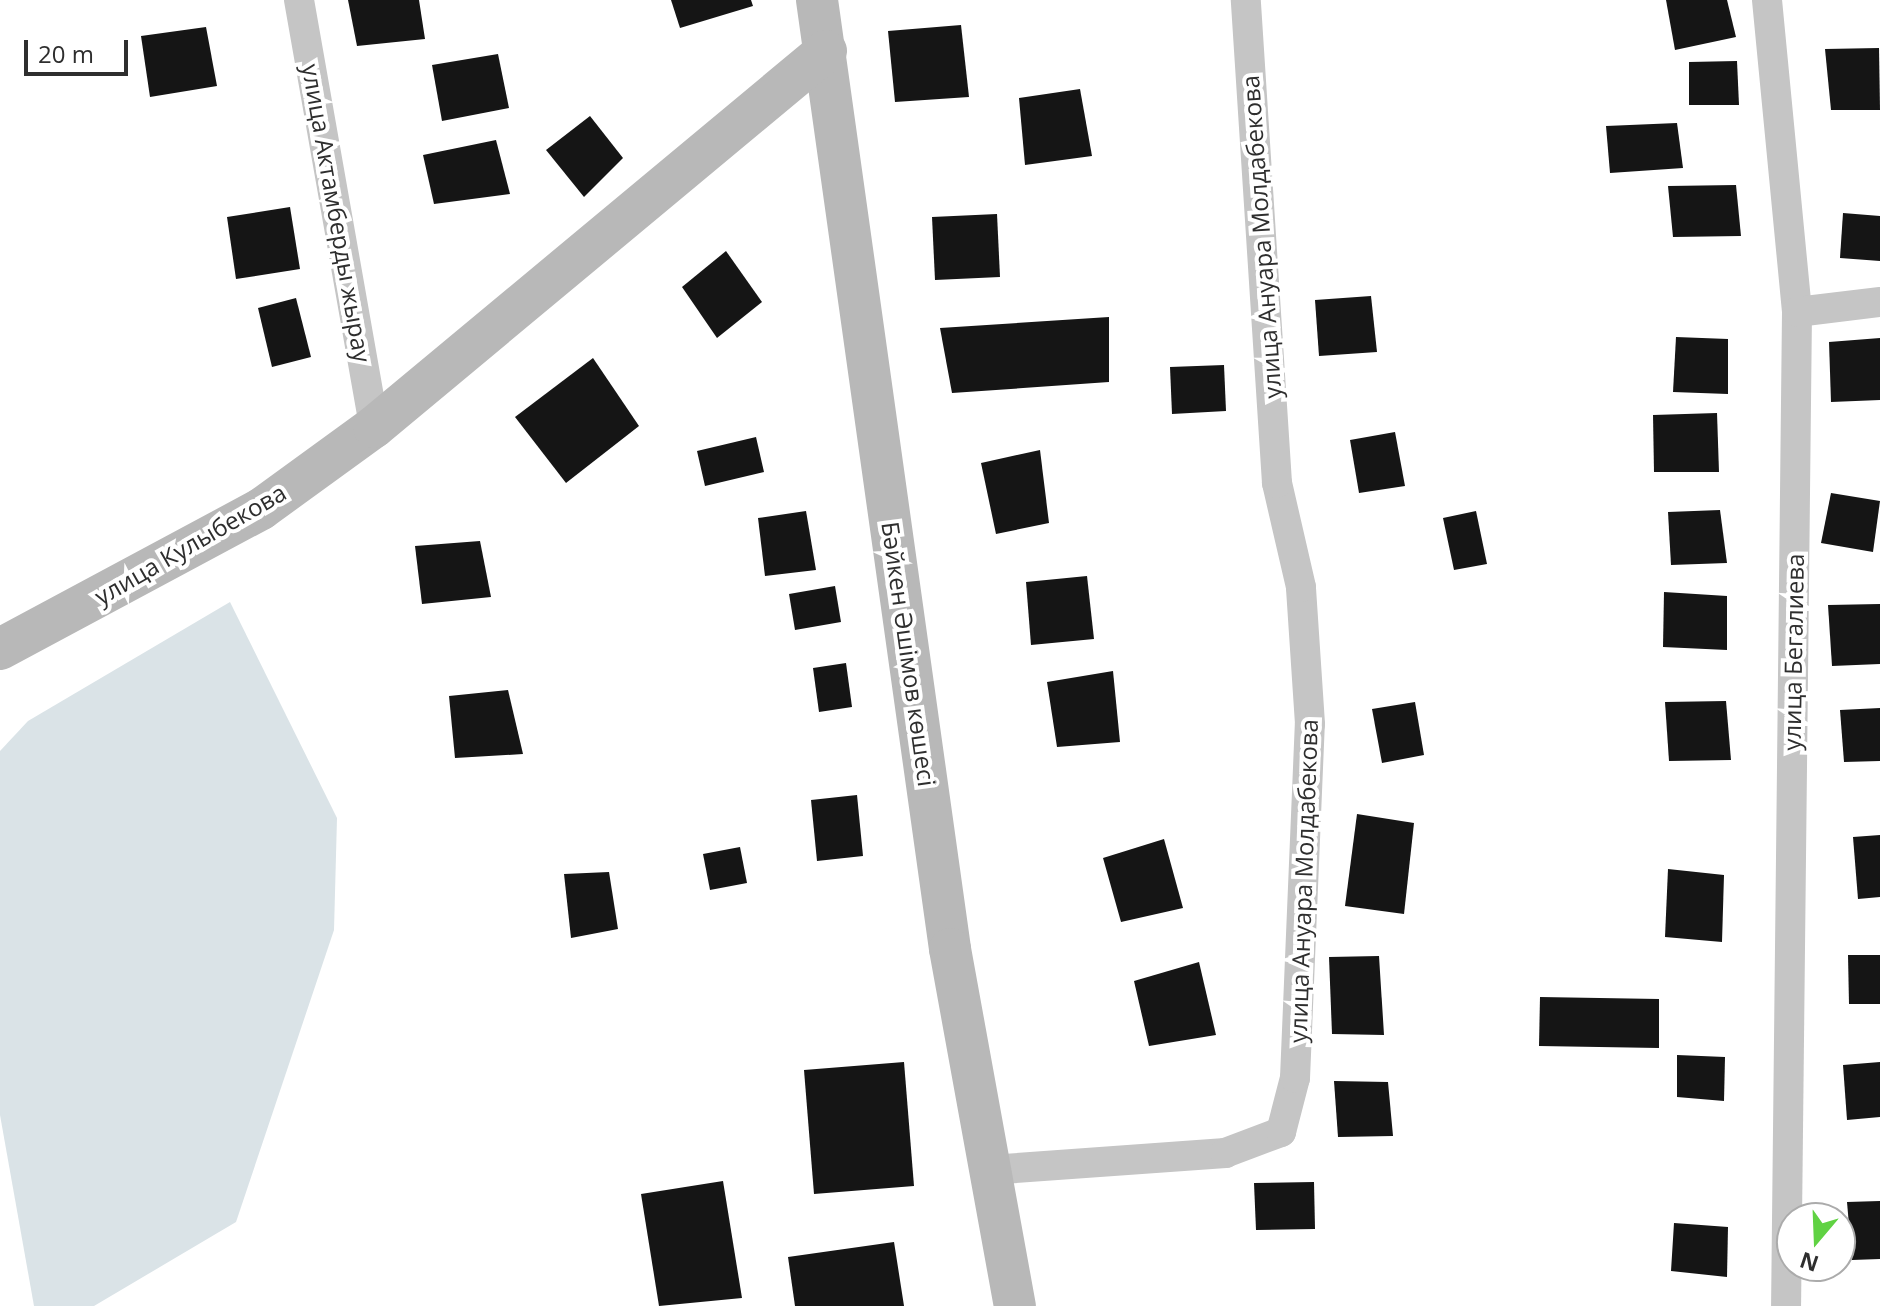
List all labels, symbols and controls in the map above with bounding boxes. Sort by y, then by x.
scale bar [28,24,132,74]
text: 20 m [38,37,94,70]
street label: улица Актамберды жырау [297,62,377,364]
street label: улица Ануара Молдабекова [1235,74,1287,400]
street label: улица Кулыбекова [89,477,291,611]
street label: Бәйкен Әшімов көшесі [876,520,942,788]
street label: улица Бегалиева [1777,553,1809,751]
street label: улица Ануара Молдабекова [1283,719,1323,1043]
north arrow [1776,1202,1856,1282]
text: N [1796,1246,1822,1280]

